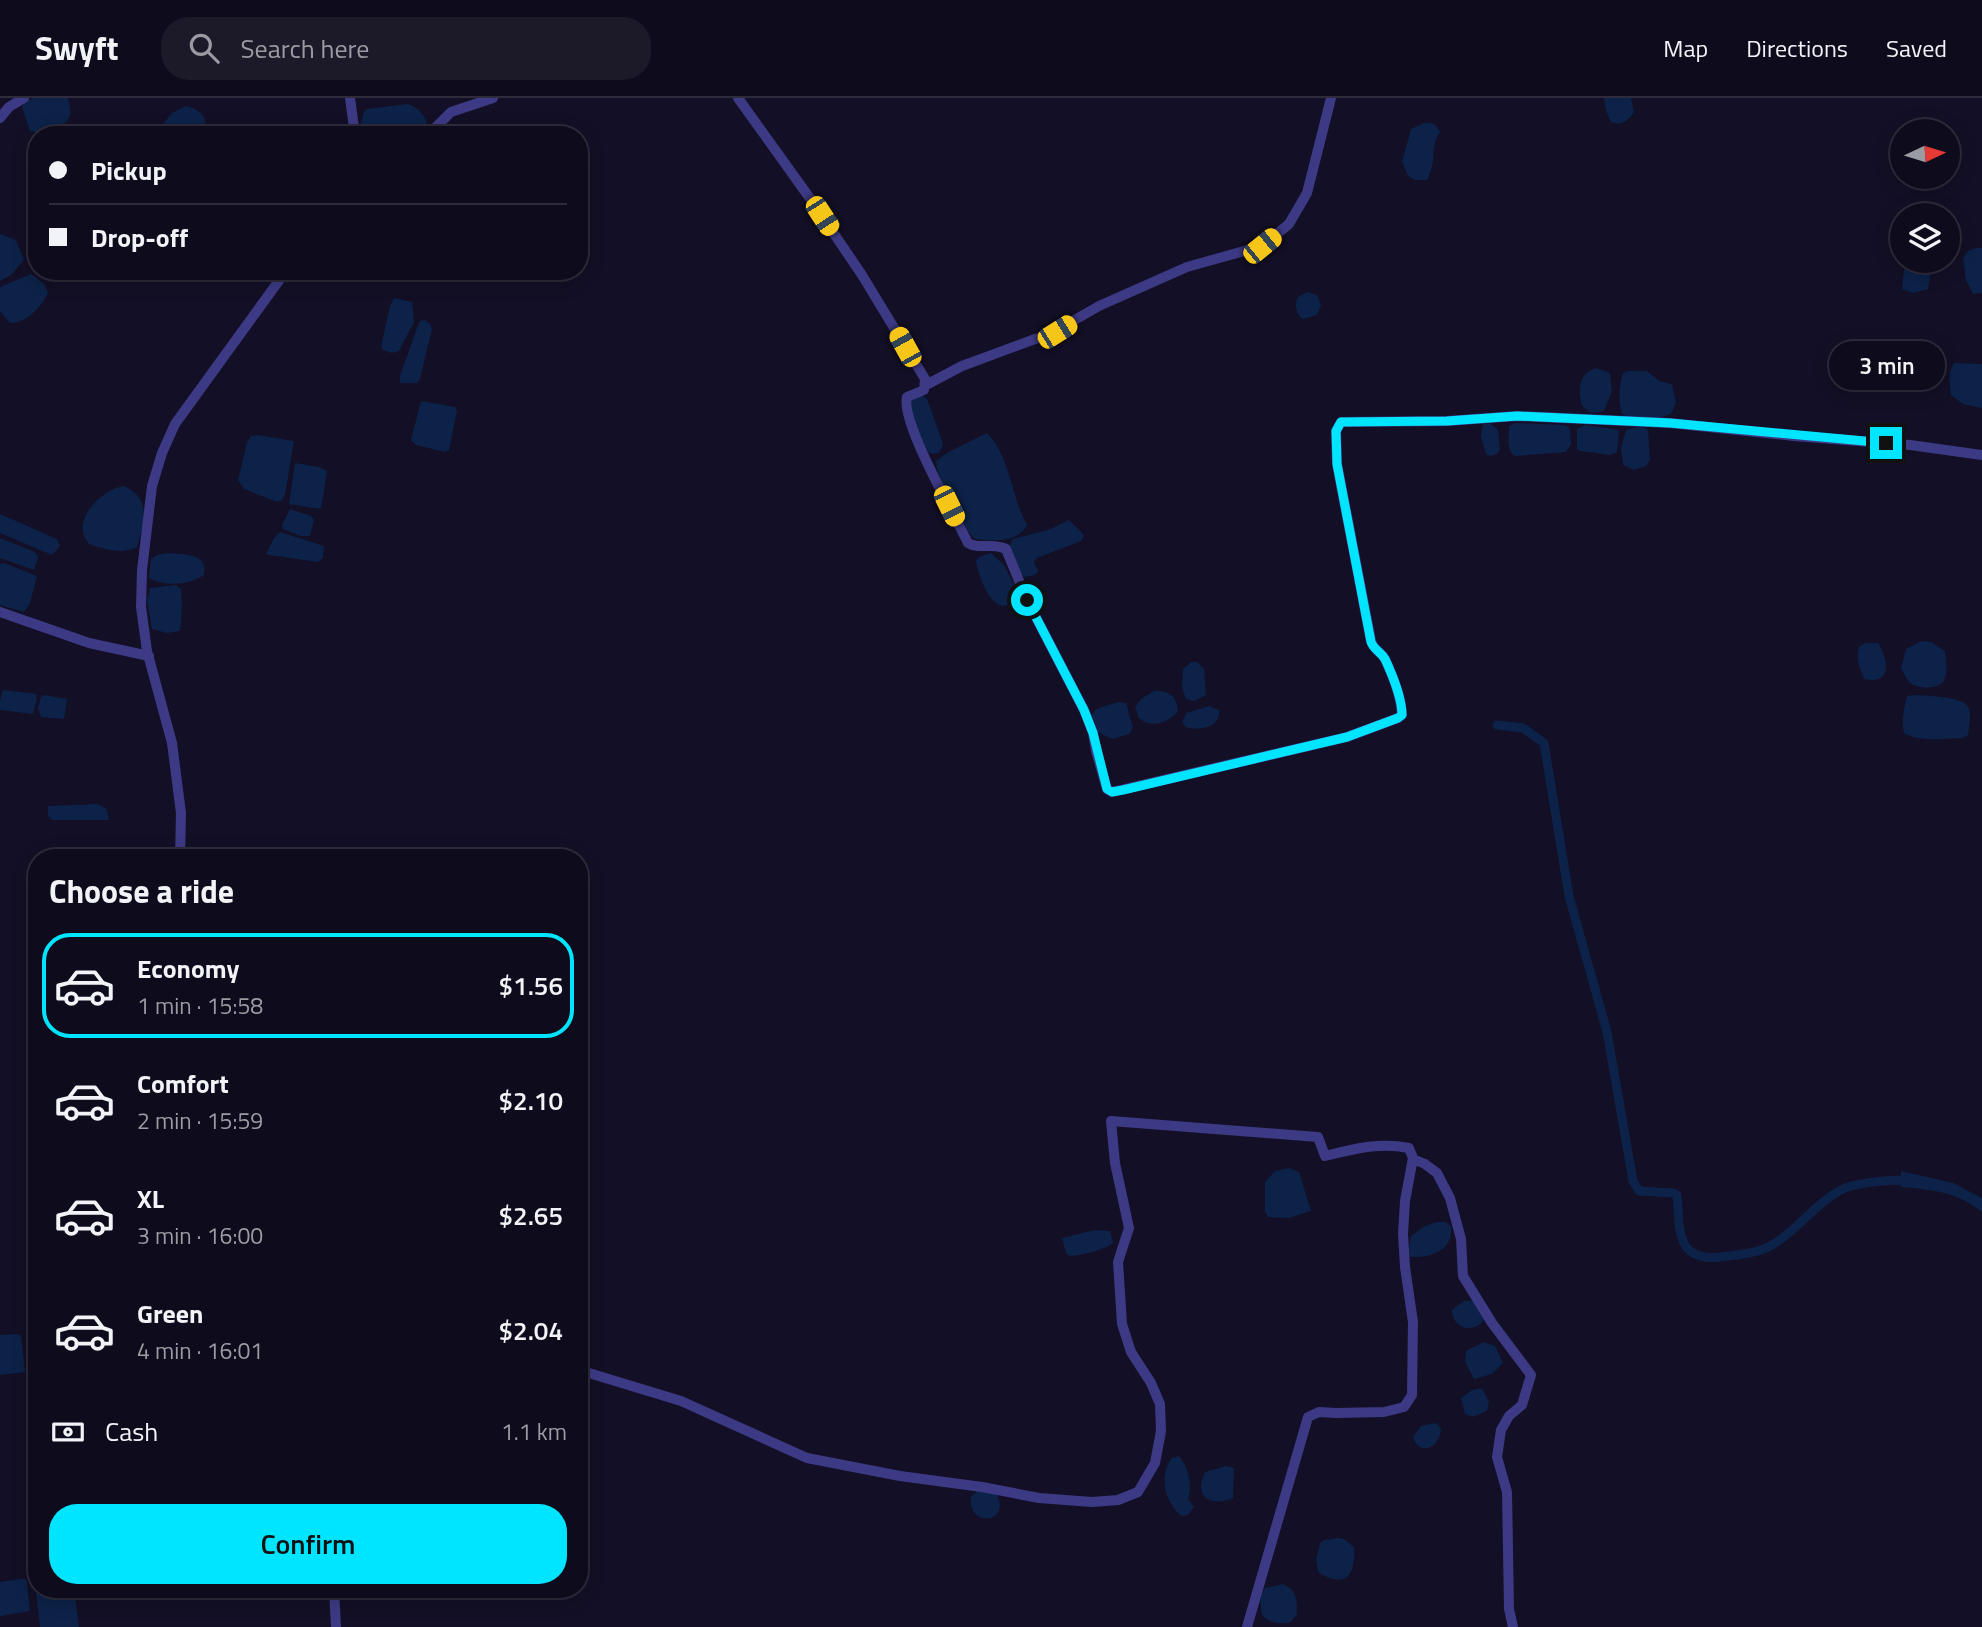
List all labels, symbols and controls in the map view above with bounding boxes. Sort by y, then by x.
search box [161,17,651,80]
text: Swyft [35,23,119,73]
icon: search [185,29,223,67]
text: Search here [241,29,369,68]
text: Map [1663,30,1708,66]
text: Directions [1746,30,1848,66]
text: Saved [1886,30,1947,66]
north arrow [1890,119,1960,189]
map controls [1890,119,1960,273]
text: Pickup [91,151,167,190]
car [802,193,843,239]
button: layers [1890,203,1960,273]
text: Drop-off [91,218,188,257]
car [1240,225,1285,267]
car [1034,312,1081,352]
car [886,324,925,370]
callout: 3 min [1828,342,1944,390]
text: 3 min [1859,348,1915,383]
route end [1870,427,1902,459]
car [931,483,968,529]
route start [1011,584,1043,616]
text: Choose a ride [49,867,234,915]
text: Economy [137,949,239,988]
icon: car [53,954,116,1017]
text: $1.56 [499,966,563,1005]
text: 1 min · 15:58 [137,988,263,1023]
text: Comfort [137,1064,229,1103]
icon: car [53,1069,116,1132]
text: $2.10 [499,1081,563,1120]
text: 2 min · 15:59 [137,1103,263,1138]
text: XL [137,1179,164,1218]
icon: car [53,1184,116,1247]
text: $2.65 [499,1196,563,1235]
text: 3 min · 16:00 [137,1218,263,1253]
text: Green [137,1294,203,1333]
icon: car [53,1299,116,1362]
text: $2.04 [499,1311,563,1350]
text: 4 min · 16:01 [137,1333,263,1368]
text: Cash [105,1412,158,1451]
icon: cash [49,1413,87,1451]
text: 1.1 km [501,1414,567,1449]
button: Confirm [49,1504,567,1584]

